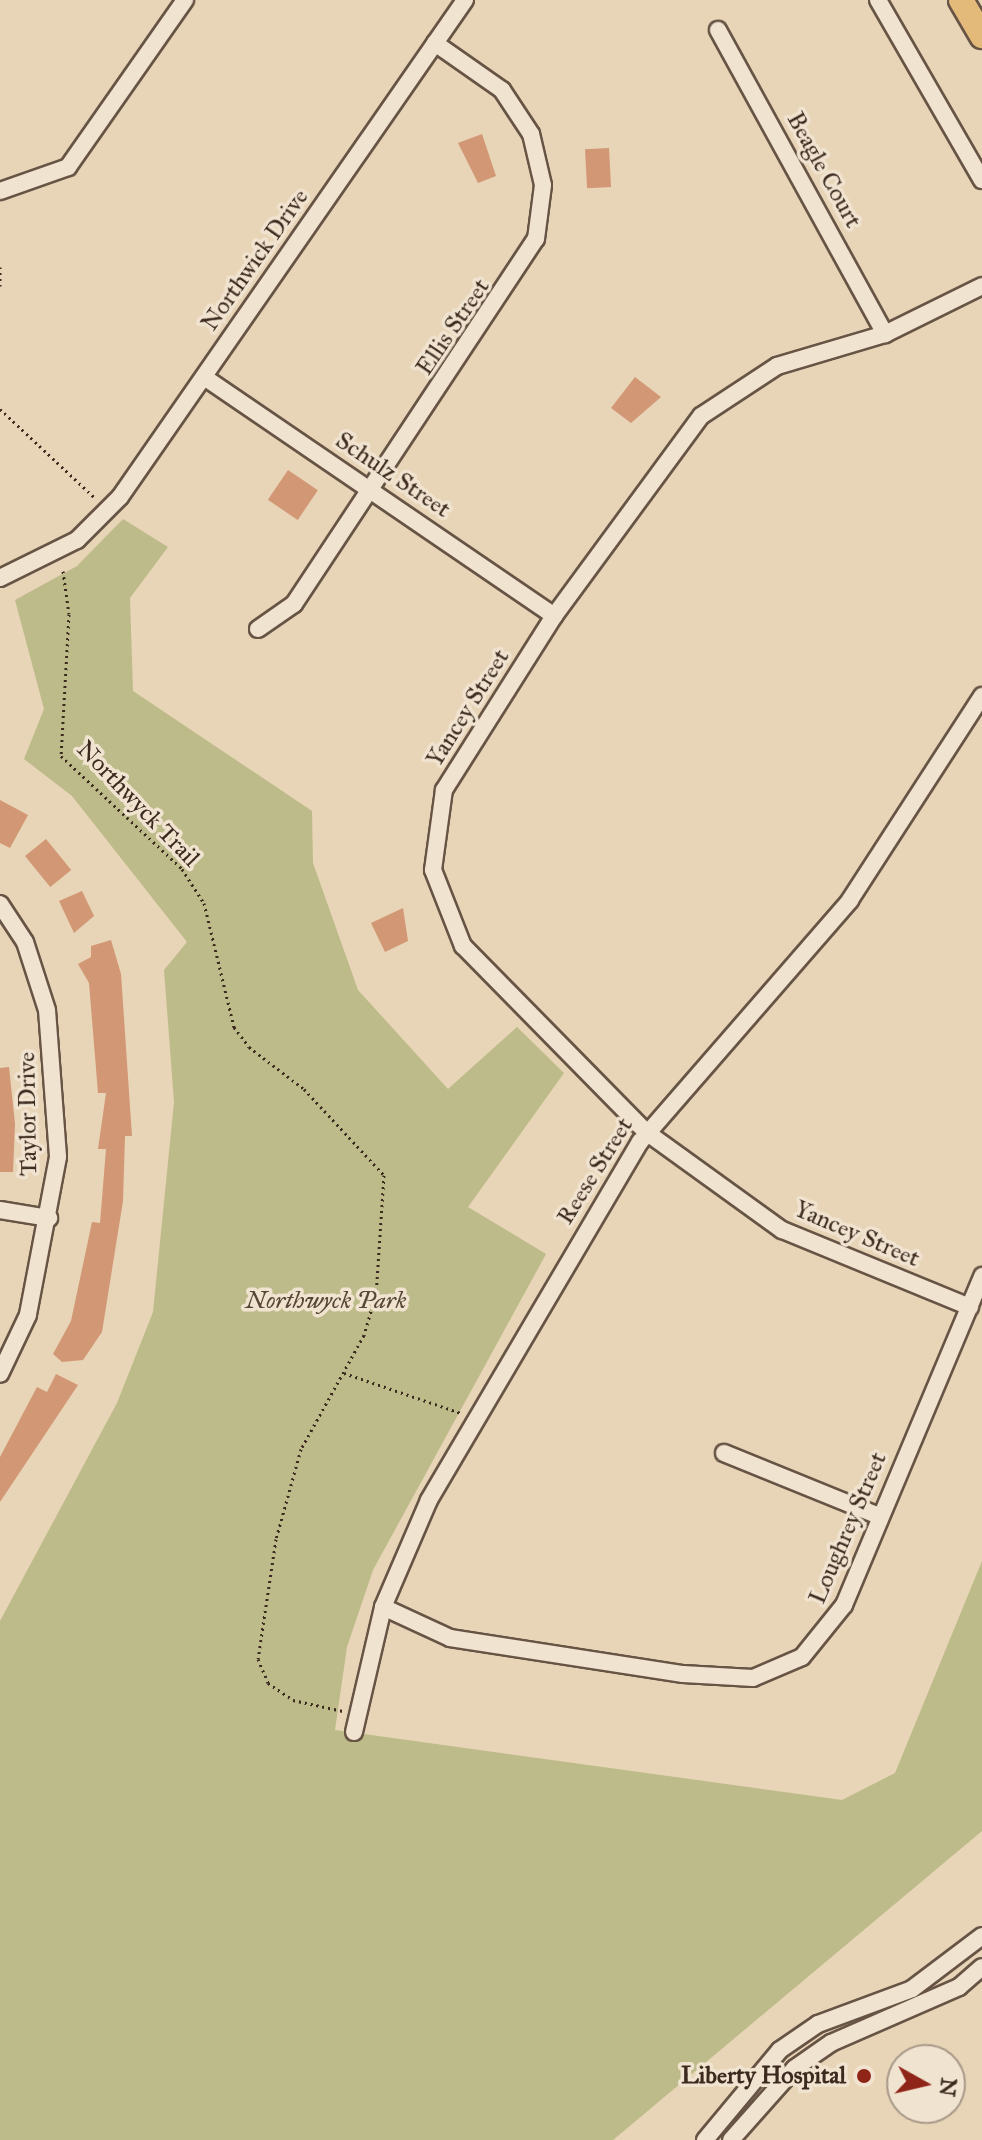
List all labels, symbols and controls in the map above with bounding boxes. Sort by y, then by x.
street label: Beagle Court [780,107,868,233]
street label: Northwick Drive [195,183,315,337]
street label: Ellis Street [410,273,496,381]
street label: Schulz Street [330,426,456,524]
street label: Yancey Street [421,644,515,772]
street label: Northwyck Trail [71,735,205,873]
street label: Taylor Drive [13,1052,43,1176]
street label: Reese Street [551,1112,639,1230]
street label: Yancey Street [790,1195,924,1273]
park label: Northwyck Park [245,1287,407,1315]
street label: Loughrey Street [803,1448,893,1608]
north arrow [886,2044,966,2124]
place label: Liberty Hospital [681,2062,846,2090]
marker: Liberty Hospital [853,2065,875,2087]
text: N [934,2076,963,2098]

